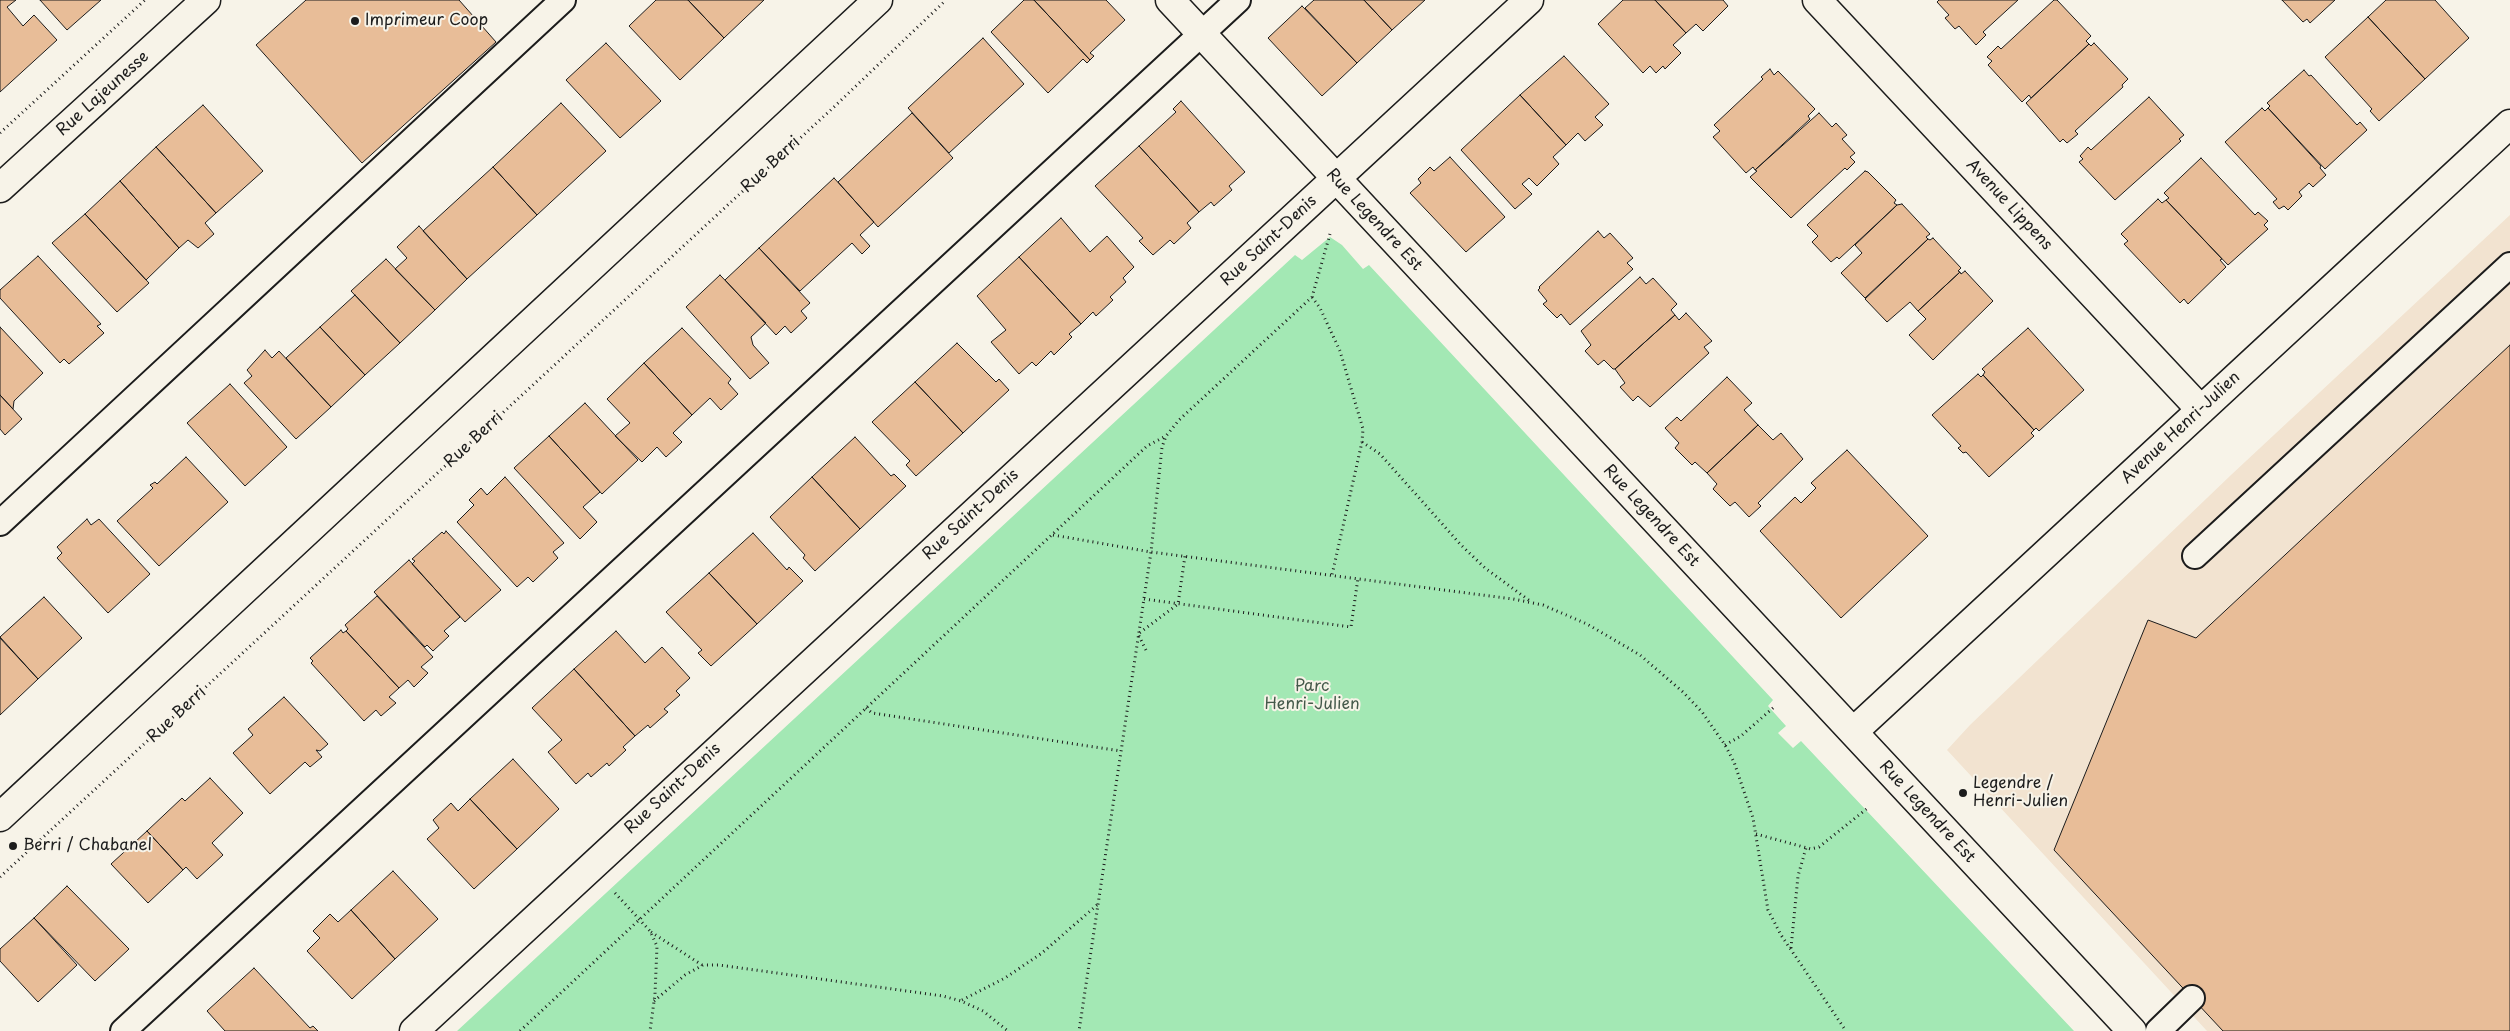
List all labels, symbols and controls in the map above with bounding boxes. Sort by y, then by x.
place label: Imprimeur Coop [365,11,488,31]
marker: Imprimeur Coop [349,15,361,27]
street label: Rue Lajeunesse [53,48,153,140]
street label: Rue Berri [738,133,804,197]
street label: Avenue Lippens [1962,156,2056,254]
street label: Rue Legendre Est [1322,165,1426,275]
street label: Rue Saint-Denis [1217,192,1321,290]
street label: Avenue Henri-Julien [2118,368,2244,488]
street label: Rue Berri [441,408,507,472]
street label: Rue Legendre Est [1599,461,1703,571]
street label: Rue Saint-Denis [919,466,1023,564]
park label: Parc Henri-Julien [1264,677,1360,715]
street label: Rue Berri [144,683,210,747]
street label: Rue Saint-Denis [621,740,725,838]
street label: Rue Legendre Est [1875,757,1979,867]
place label: Legendre / Henri-Julien [1973,774,2068,812]
marker: Legendre / Henri-Julien [1957,787,1969,799]
place label: Berri / Chabanel [23,836,152,856]
marker: Berri / Chabanel [7,840,19,852]

